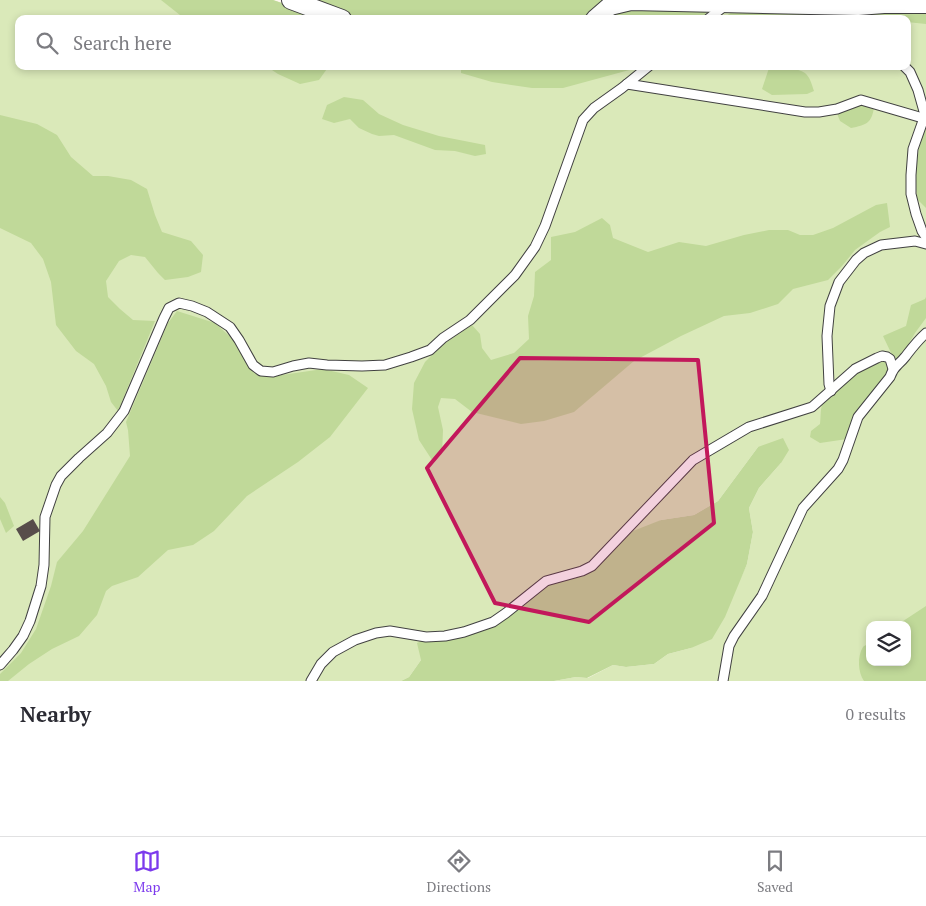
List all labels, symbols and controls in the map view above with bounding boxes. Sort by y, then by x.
search box [15,15,911,70]
icon: search [33,29,61,57]
text: Search here [73,30,172,55]
map controls [866,621,911,666]
button: layers [866,621,911,666]
text: Nearby [20,700,91,728]
text: 0 results [846,703,906,725]
tab: Map [133,847,161,896]
tab: Directions [427,847,491,896]
tab: Saved [757,847,793,896]

